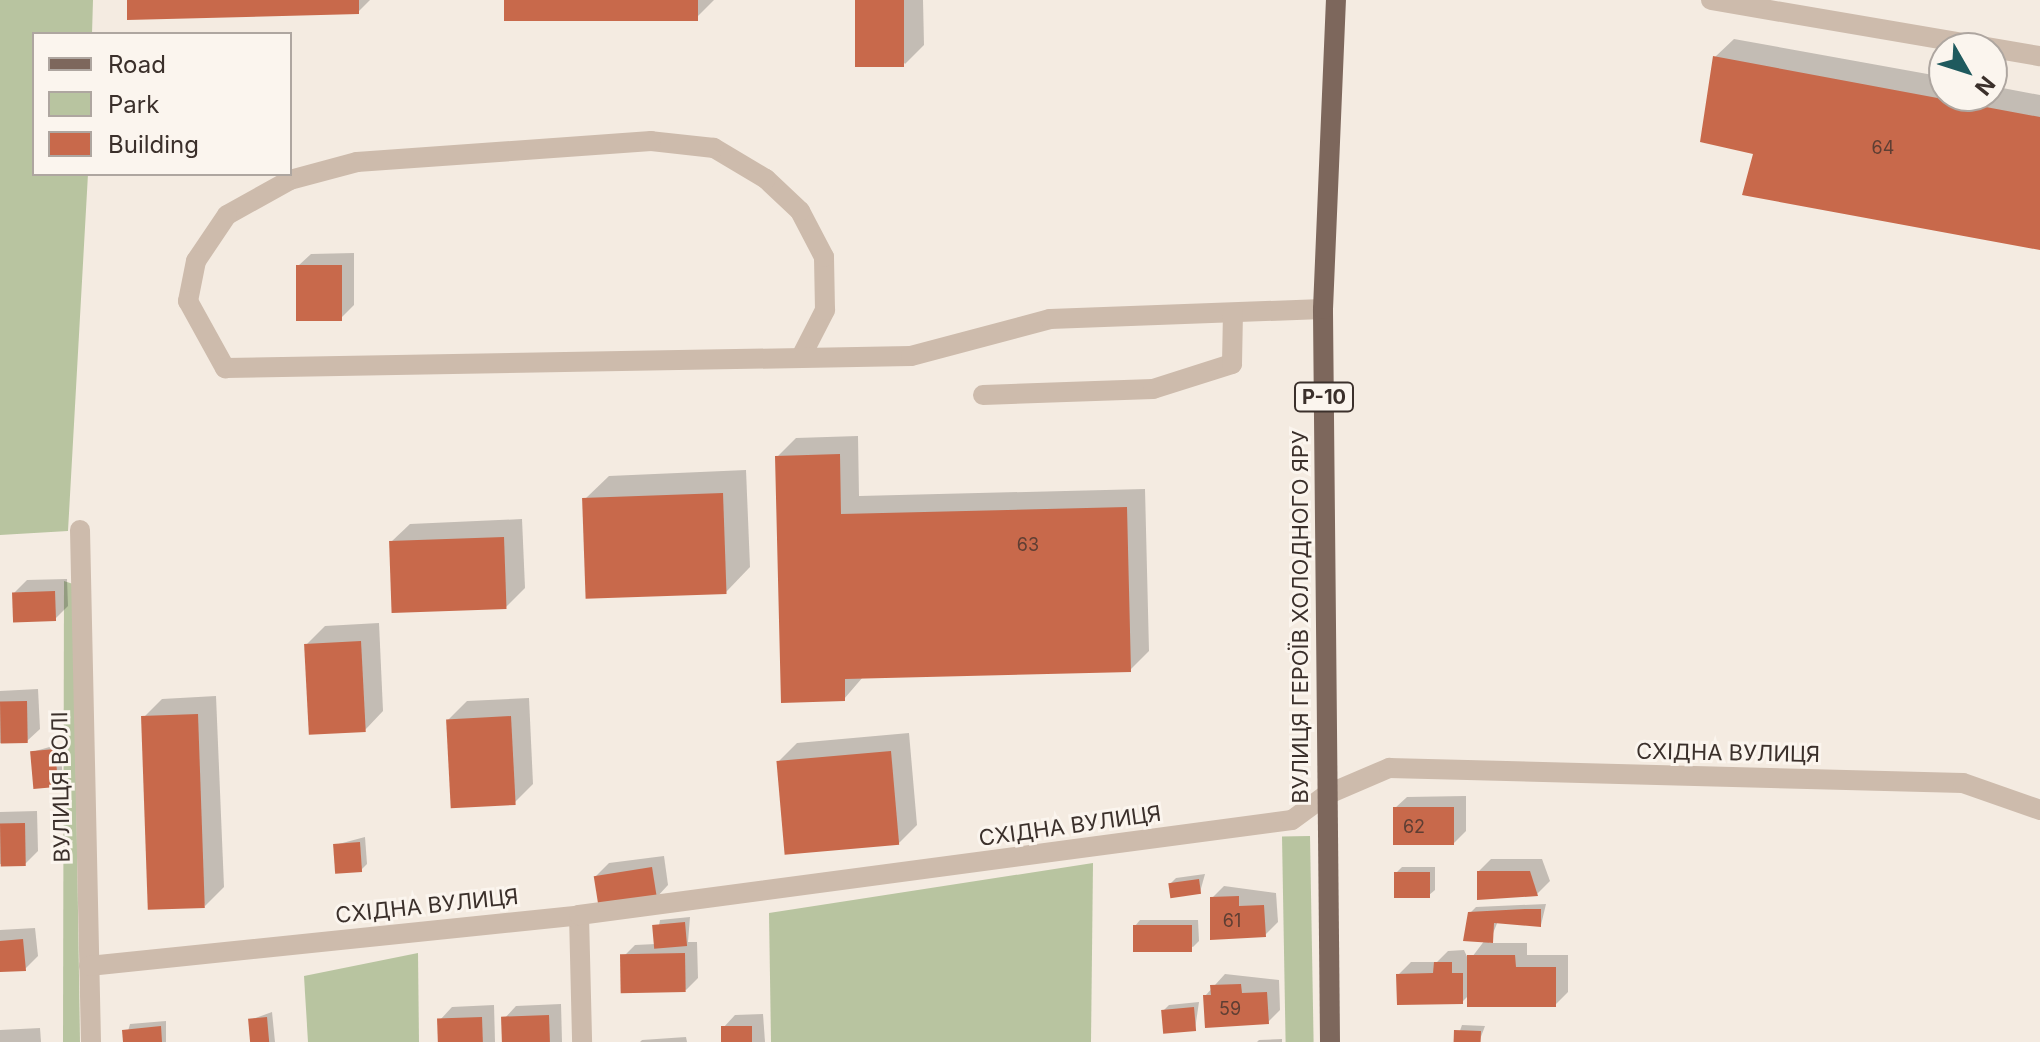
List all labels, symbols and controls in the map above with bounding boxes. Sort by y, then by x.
legend [32,32,292,176]
north arrow [1928,32,2008,112]
text: Road [108,50,166,79]
text: N [1970,71,2000,101]
text: Park [108,90,159,119]
text: Building [108,130,199,159]
house number: 64 [1872,137,1894,159]
road number: Р-10 [1292,381,1356,413]
street label: ВУЛИЦЯ ГЕРОЇВ ХОЛОДНОГО ЯРУ [1288,430,1314,804]
house number: 63 [1017,534,1039,556]
street label: ВУЛИЦЯ ВОЛІ [46,711,76,863]
street label: СХІДНА ВУЛИЦЯ [1636,738,1820,768]
street label: СХІДНА ВУЛИЦЯ [977,800,1163,852]
house number: 62 [1403,816,1425,838]
street label: СХІДНА ВУЛИЦЯ [334,883,520,929]
house number: 61 [1223,910,1241,932]
house number: 59 [1219,998,1241,1020]

